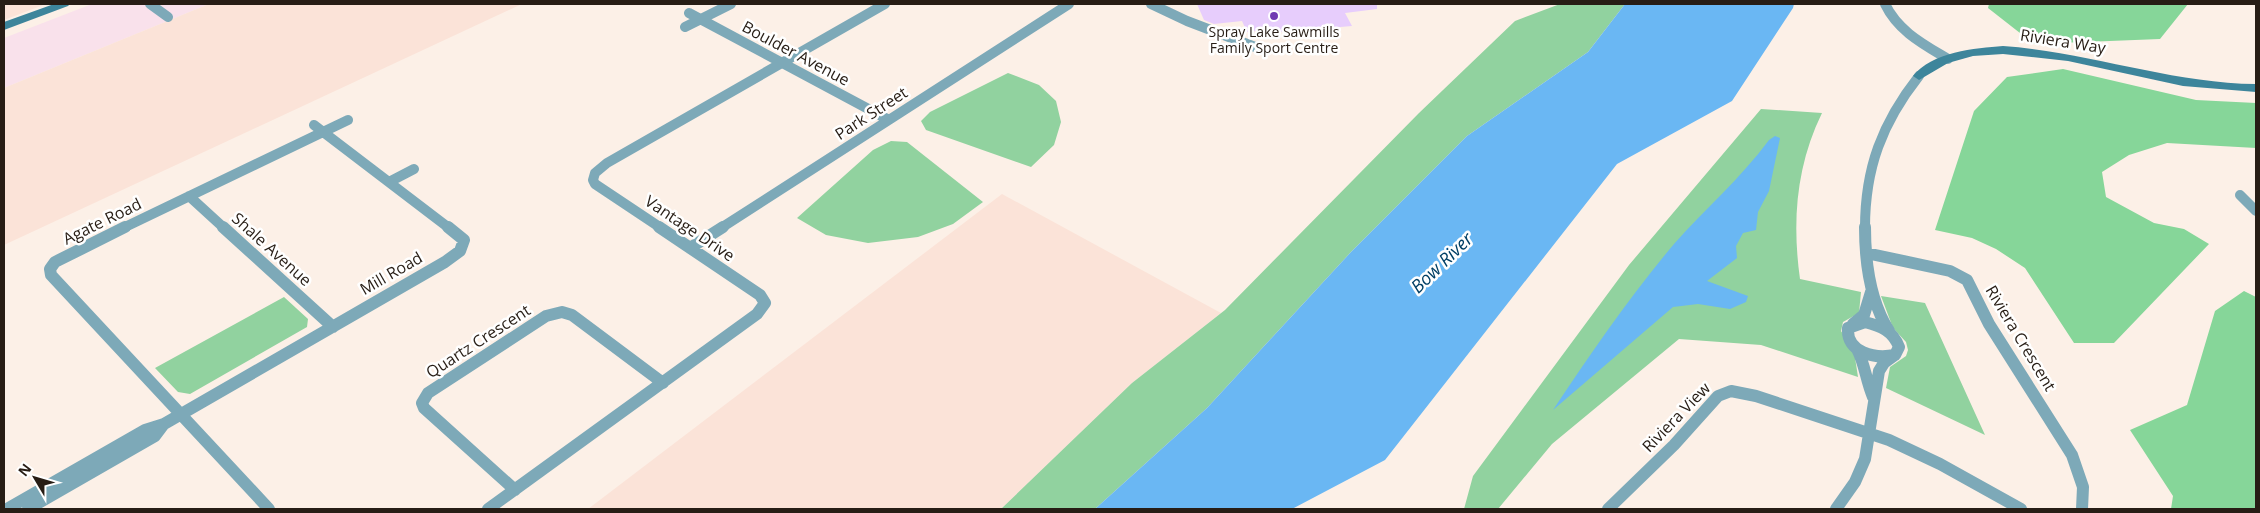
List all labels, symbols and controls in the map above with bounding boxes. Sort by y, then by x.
marker: Spray Lake Sawmills Family Sport Centre [1268,10,1280,22]
street label: Boulder Avenue [738,15,854,91]
place label: Spray Lake Sawmills Family Sport Centre [1209,22,1340,57]
street label: Riviera Way [2019,23,2108,59]
street label: Park Street [830,81,912,145]
street label: Vantage Drive [641,190,739,266]
street label: Agate Road [59,193,145,249]
street label: Shale Avenue [227,207,317,291]
water label: Bow River [1405,226,1478,298]
street label: Mill Road [356,246,426,300]
street label: Riviera Crescent [1981,281,2061,395]
street label: Quartz Crescent [422,299,535,383]
street label: Riviera View [1637,377,1715,457]
north arrow [10,453,60,503]
text: N [13,459,35,480]

